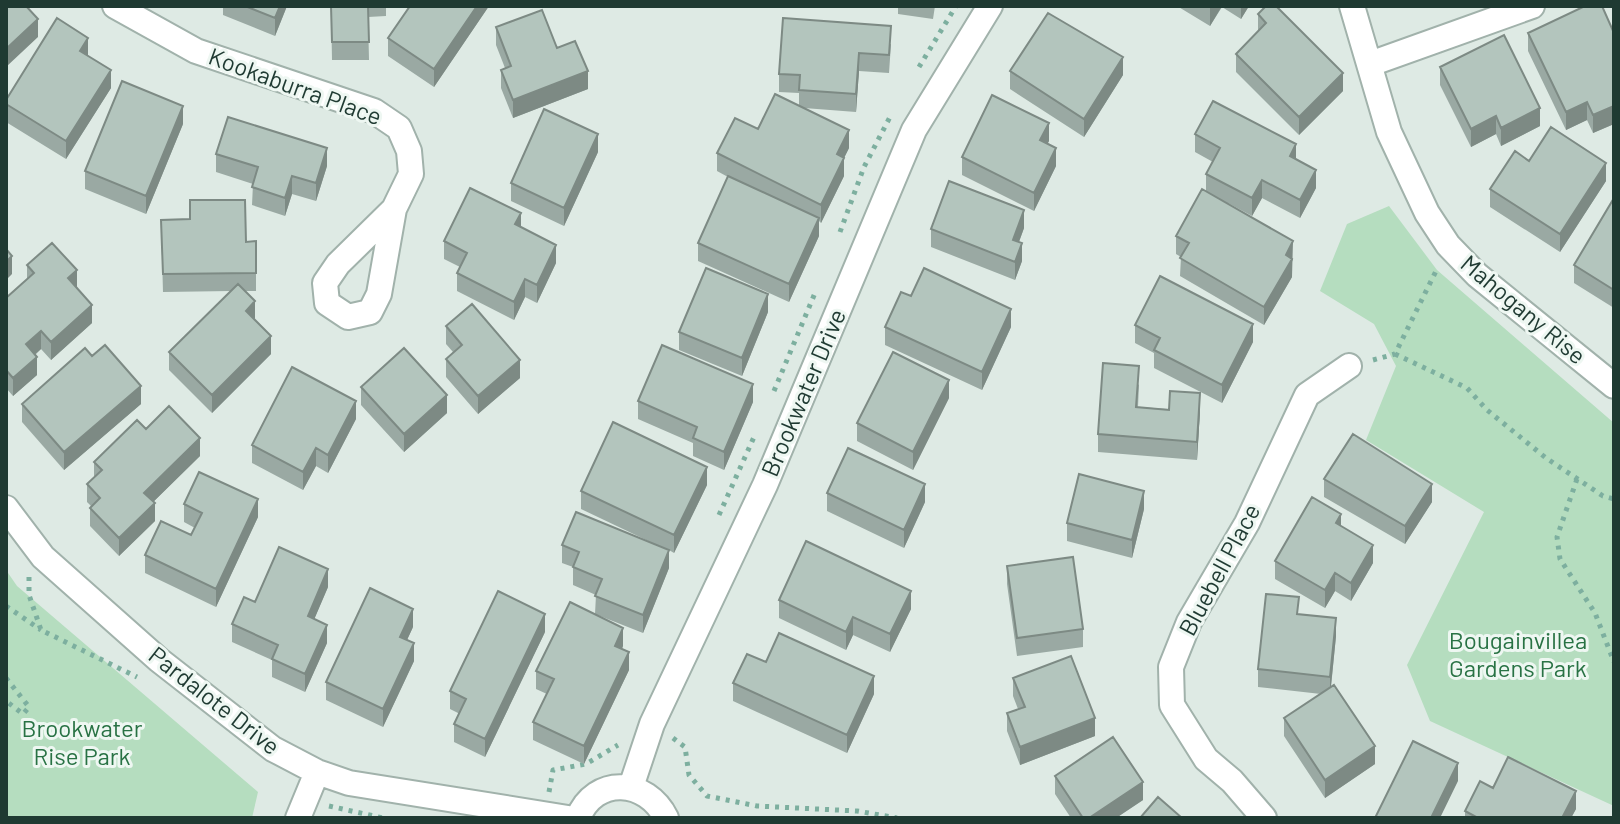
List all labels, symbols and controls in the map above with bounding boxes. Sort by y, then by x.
street label: Kookaburra Place [205,41,386,130]
street label: Mahogany Rise [1456,248,1592,369]
street label: Brookwater Drive [754,304,851,481]
street label: Bluebell Place [1172,498,1266,640]
park label: Bougainvillea Gardens Park [1449,625,1587,682]
street label: Pardalote Drive [144,640,286,760]
park label: Brookwater Rise Park [22,713,143,770]

